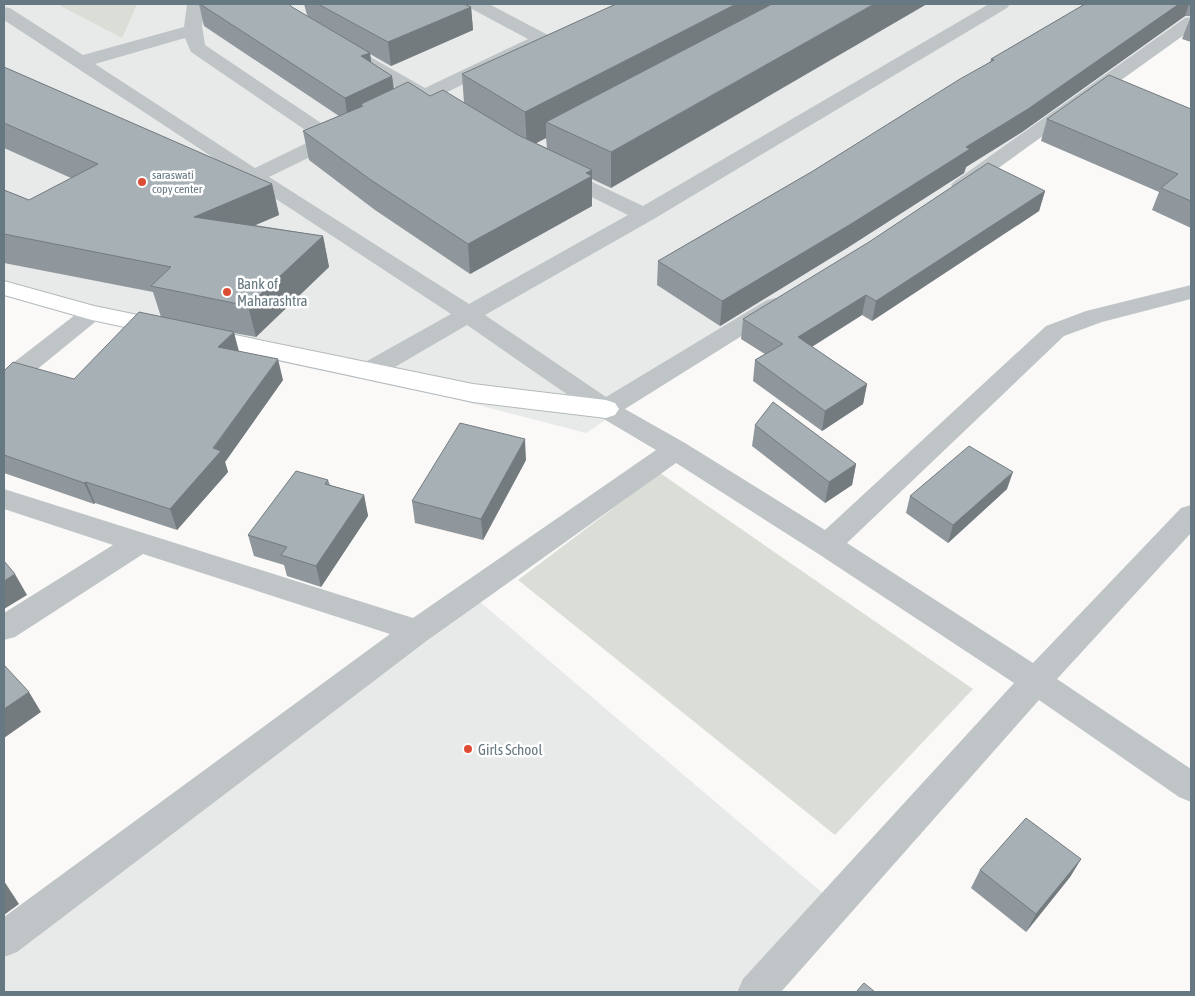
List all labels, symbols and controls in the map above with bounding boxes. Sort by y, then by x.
place label: saraswati copy center [152,168,203,196]
marker: saraswati copy center [136,176,148,188]
place label: Bank of Maharashtra [237,275,307,309]
marker: Bank of Maharashtra [221,286,233,298]
place label: Girls School [478,741,542,758]
marker: Girls School [462,743,474,755]

